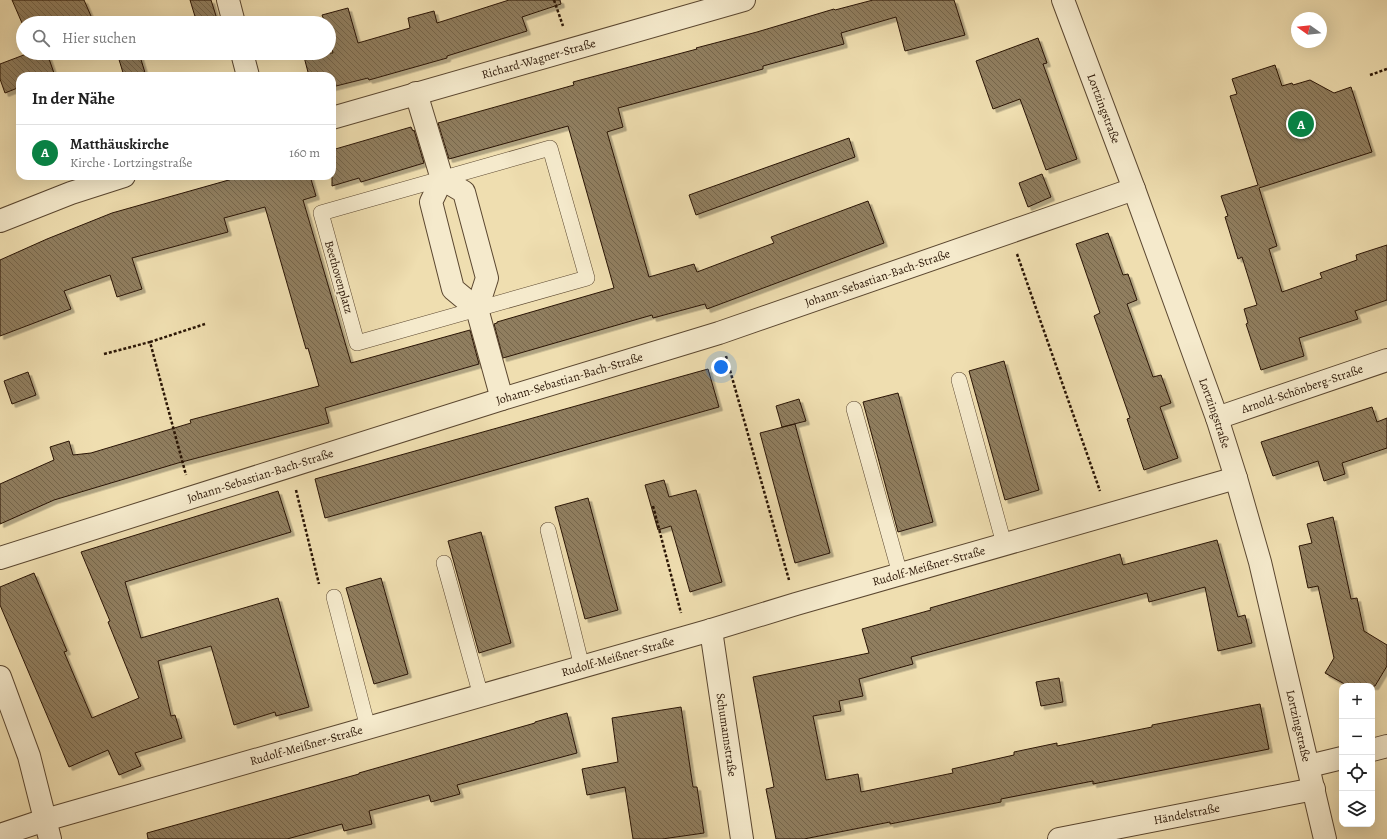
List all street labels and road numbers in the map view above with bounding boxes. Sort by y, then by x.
street label: Richard-Wagner-Straße [480,35,598,83]
street label: Lortzingstraße [1083,71,1124,146]
street label: Beethovenplatz [321,239,357,315]
street label: Johann-Sebastian-Bach-Straße [803,245,952,311]
street label: Johann-Sebastian-Bach-Straße [494,349,645,408]
street label: Arnold-Schönberg-Straße [1238,361,1365,417]
street label: Lortzingstraße [1195,376,1234,450]
street label: Johann-Sebastian-Bach-Straße [185,445,335,506]
street label: Rudolf-Meißner-Straße [871,542,987,590]
street label: Rudolf-Meißner-Straße [559,633,676,680]
street label: Lortzingstraße [1282,688,1315,763]
street label: Schumannstraße [712,692,741,778]
street label: Rudolf-Meißner-Straße [248,722,364,769]
street label: Händelstraße [1152,800,1221,828]

